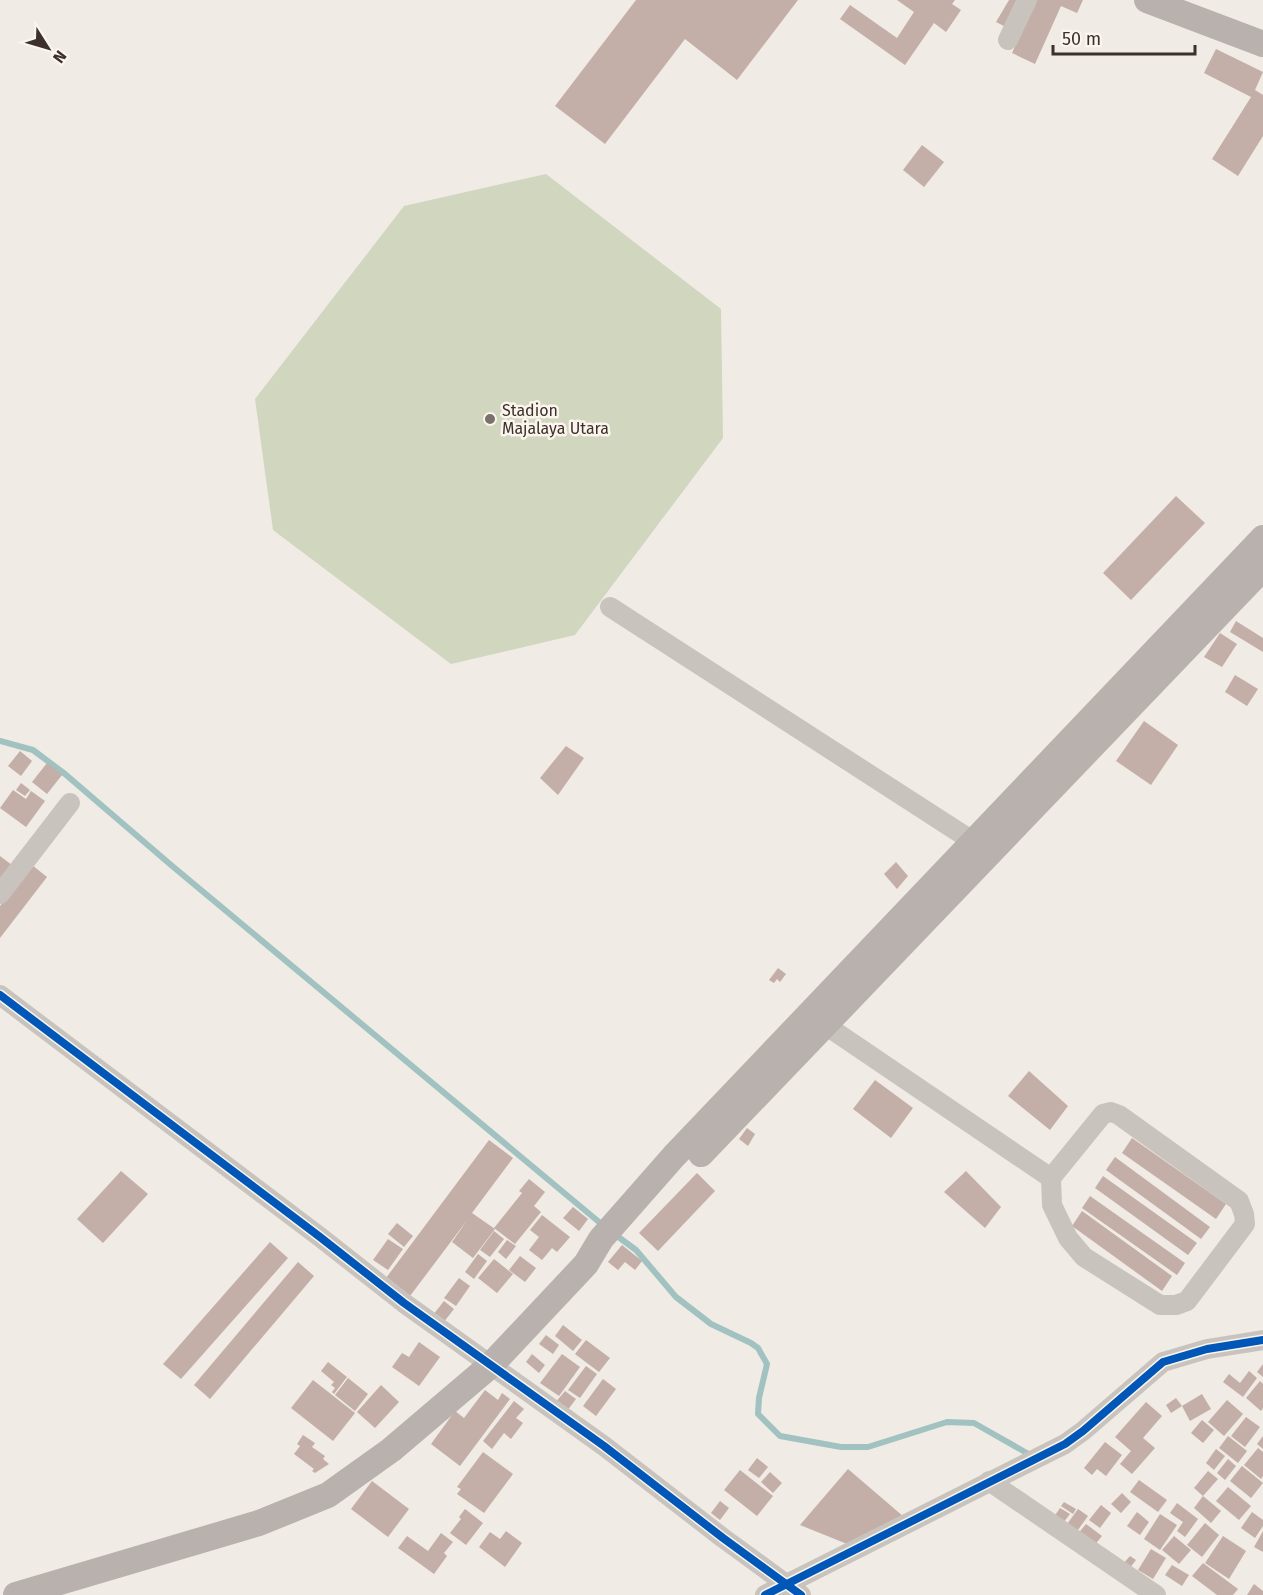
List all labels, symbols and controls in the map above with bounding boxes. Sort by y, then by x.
north arrow [18,18,78,78]
scale bar [1053,18,1196,56]
text: 50 m [1062,28,1101,50]
text: N [49,47,70,67]
place label: Stadion Majalaya Utara [502,401,609,438]
marker: Stadion Majalaya Utara [483,412,497,426]

